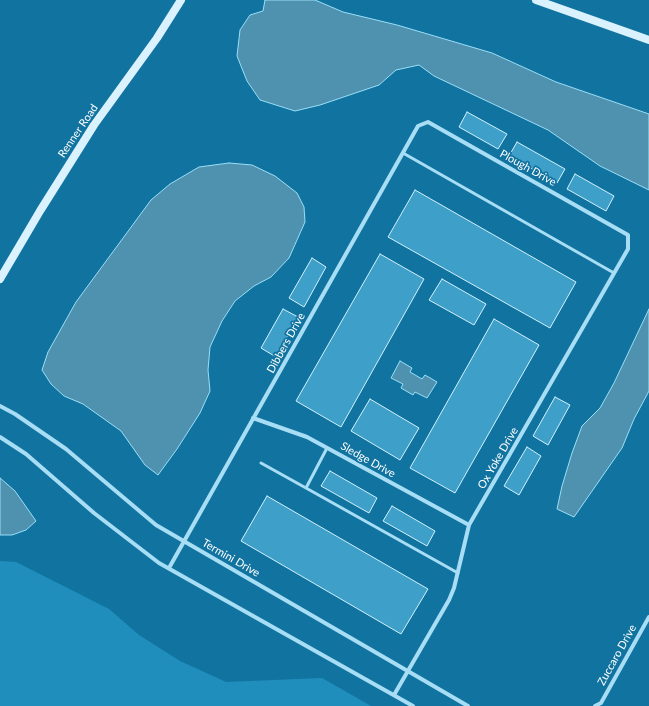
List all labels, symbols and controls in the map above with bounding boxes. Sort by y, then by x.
street label: Renner Road [55,102,101,160]
street label: Plough Drive [497,147,559,189]
street label: Dibbers Drive [264,311,308,375]
street label: Ox Yoke Drive [475,425,521,491]
street label: Sledge Drive [338,439,398,481]
street label: Termini Drive [200,536,262,580]
street label: Zuccaro Drive [595,622,639,688]

